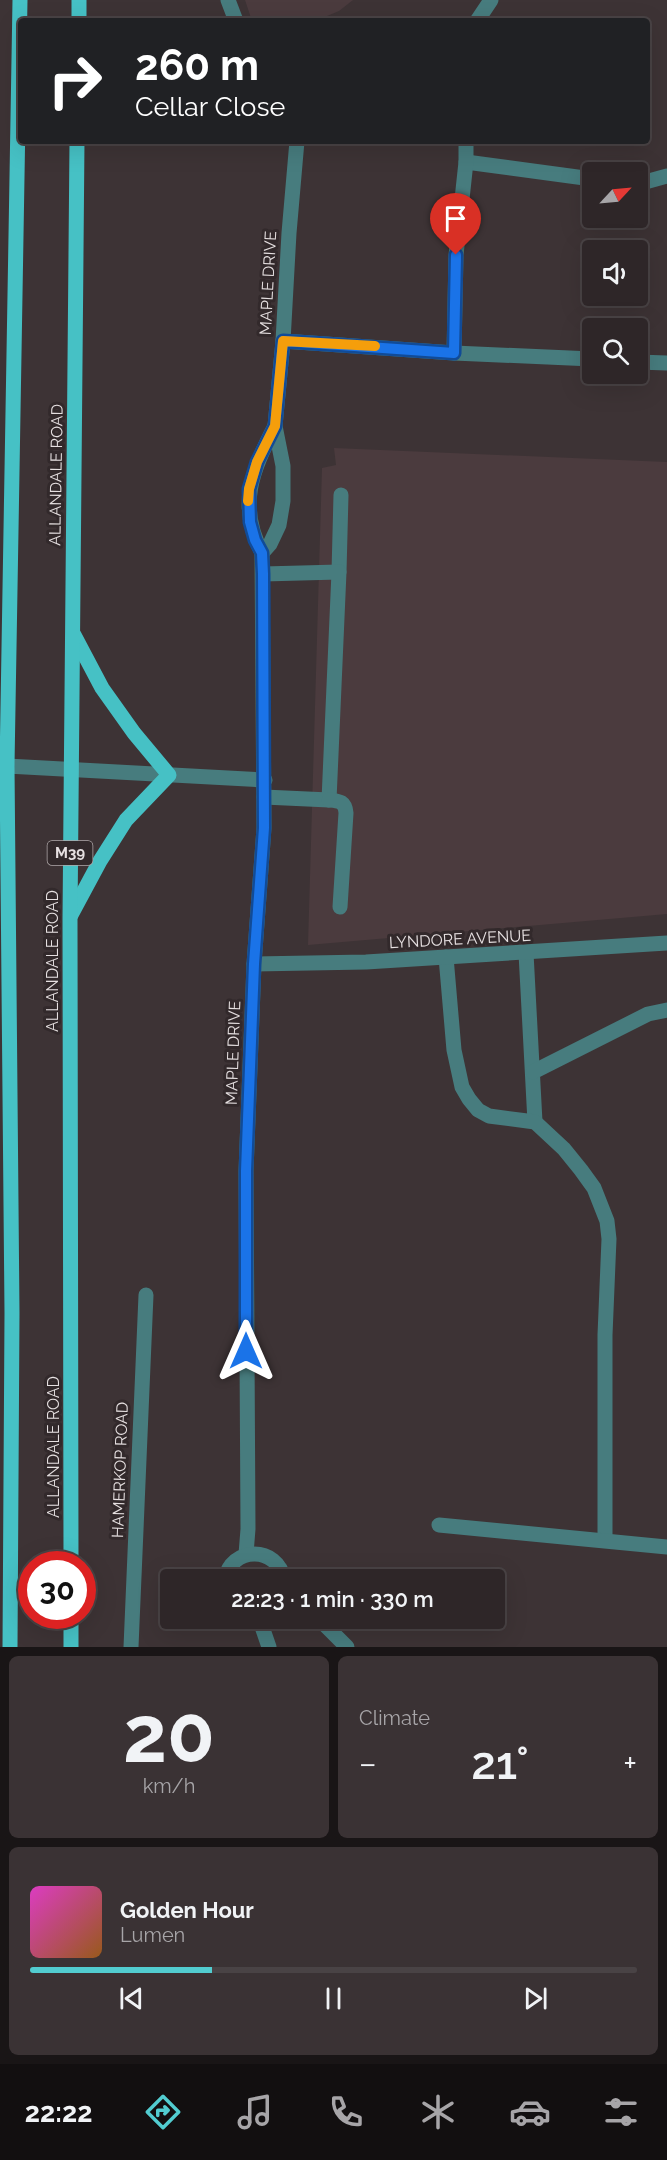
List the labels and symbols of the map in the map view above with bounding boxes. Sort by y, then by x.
north arrow [582,162,648,228]
pin [430,193,481,255]
street label: MAPLE DRIVE [256,230,280,336]
street label: ALLANDALE ROAD [45,404,67,546]
road number: M39 [48,841,92,865]
street label: ALLANDALE ROAD [43,890,62,1032]
street label: LYNDORE AVENUE [389,926,532,952]
street label: MAPLE DRIVE [222,1000,244,1106]
position arrow [214,1319,278,1383]
street label: ALLANDALE ROAD [44,1376,63,1518]
street label: HAMERKOP ROAD [108,1401,132,1539]
speed limit sign: 30 [18,1551,96,1629]

